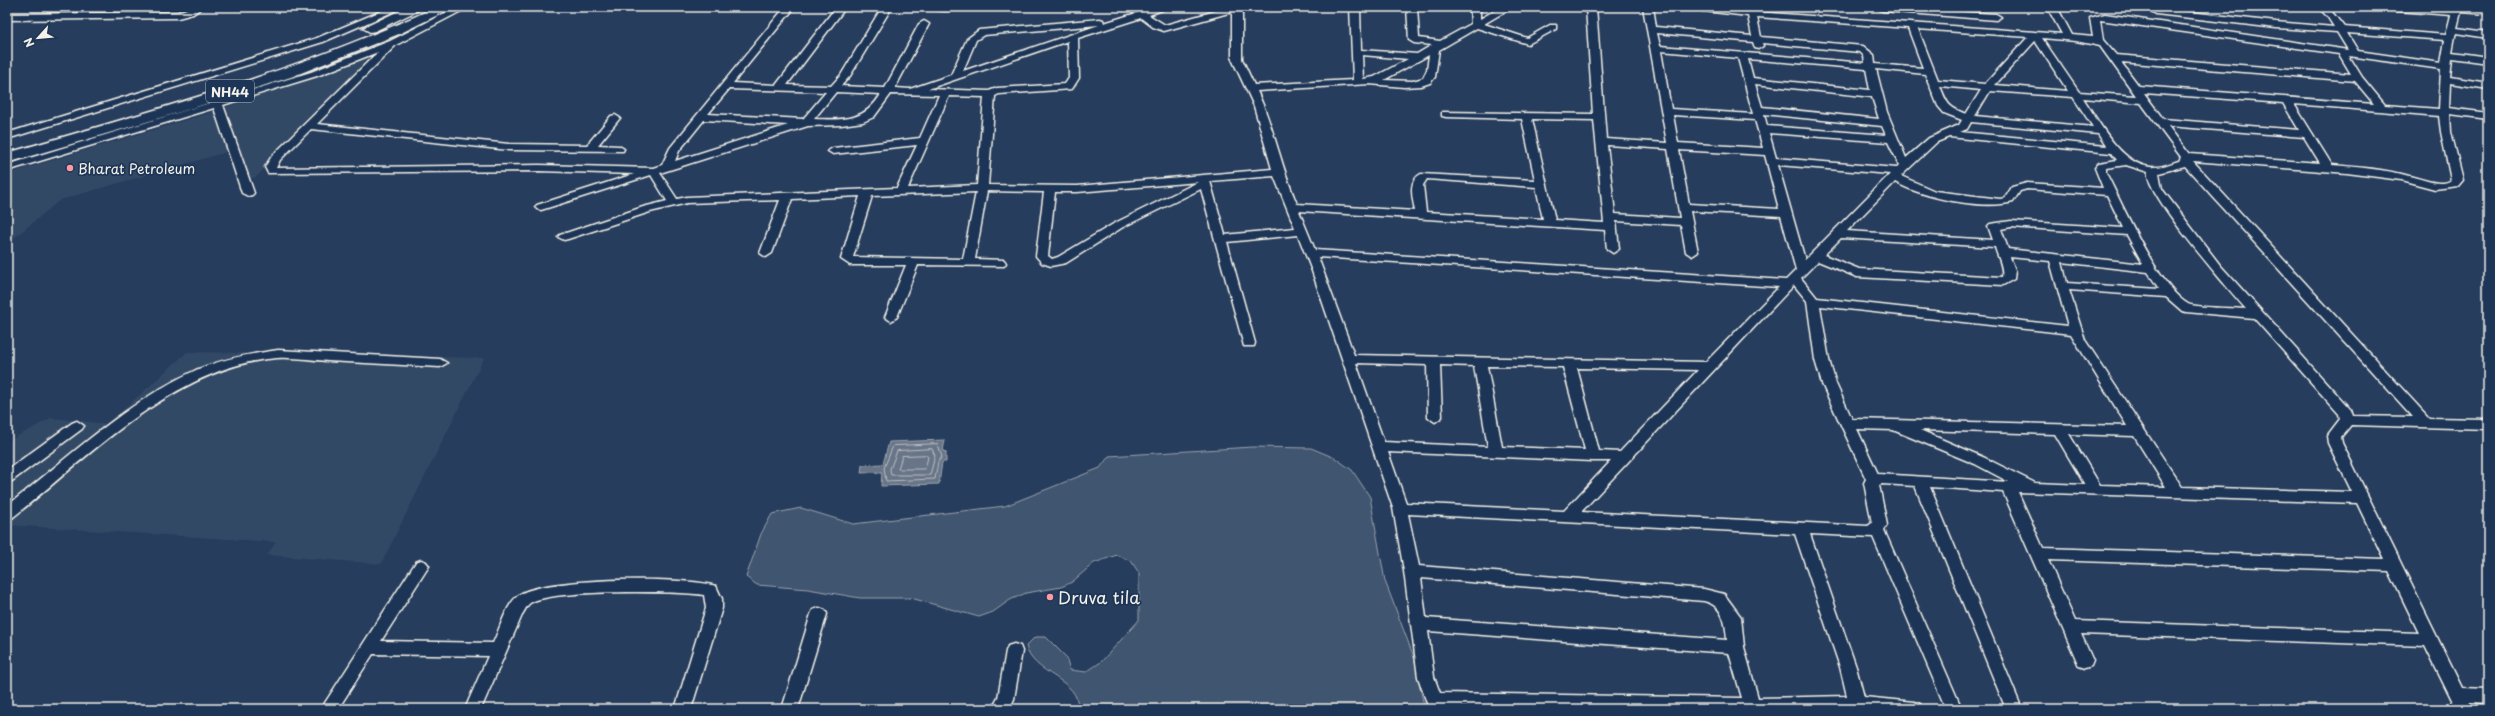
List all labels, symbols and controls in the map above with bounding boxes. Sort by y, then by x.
north arrow [18,18,58,58]
text: N [19,35,38,51]
road number: NH44 [206,80,254,102]
place label: Bharat Petroleum [78,158,195,179]
marker: Bharat Petroleum [65,163,75,173]
place label: Druva tila [1058,584,1140,610]
marker: Druva tila [1045,592,1055,602]

